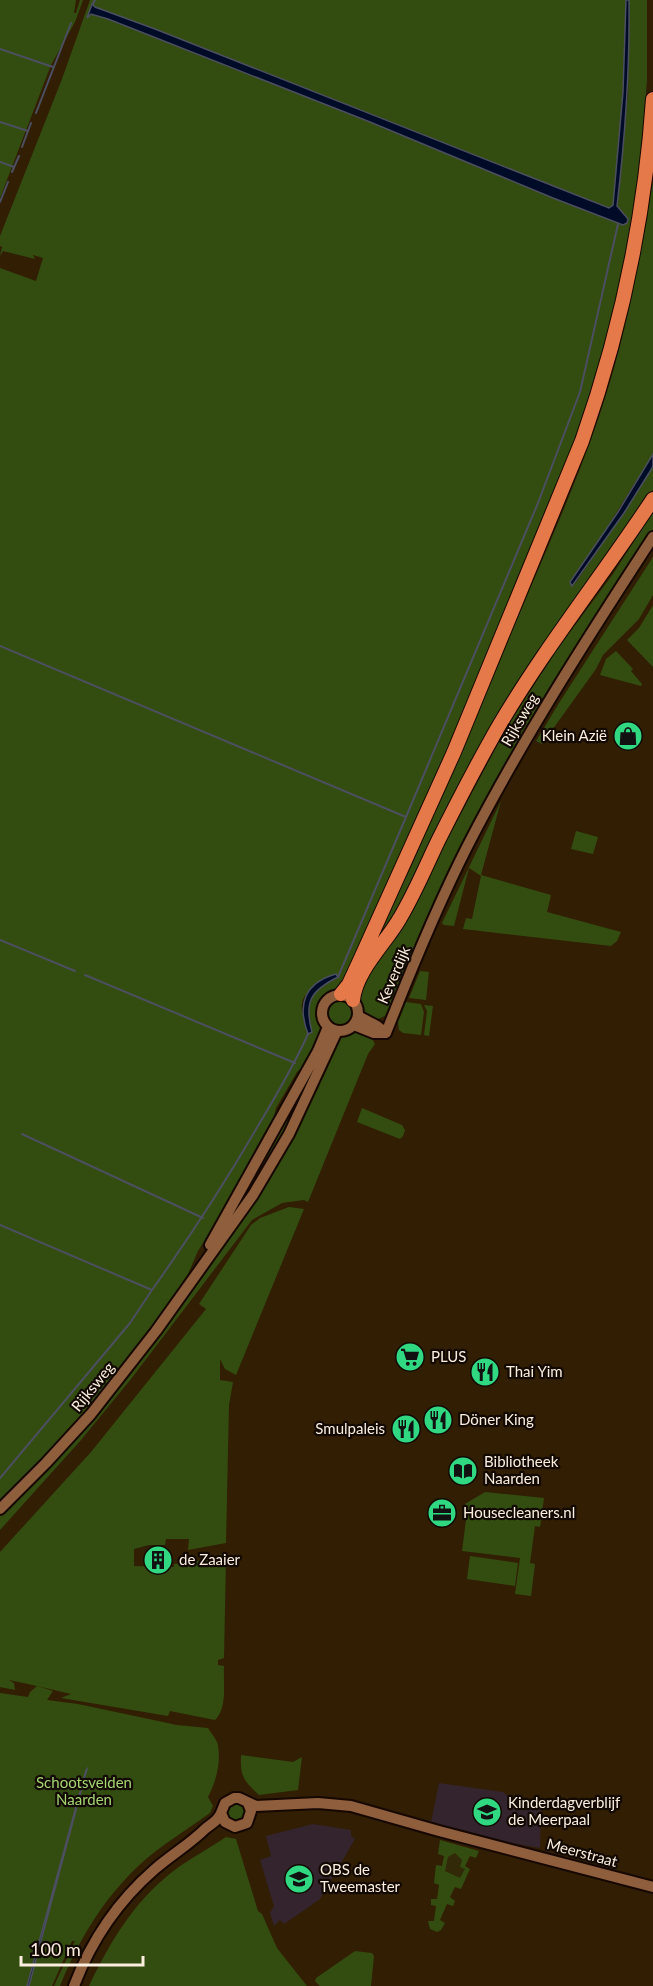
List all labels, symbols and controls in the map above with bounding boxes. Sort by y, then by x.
street label: Rijksweg [497,690,542,749]
shop icon: Klein Azië [612,720,644,752]
place label: Klein Azië [542,726,607,744]
street label: Keverdijk [373,943,413,1006]
supermarket icon: PLUS [394,1341,426,1373]
place label: PLUS [431,1347,467,1365]
restaurant icon: Thai Yim [469,1356,501,1388]
street label: Rijksweg [67,1358,118,1415]
place label: Thai Yim [506,1362,563,1380]
restaurant icon: Döner King [422,1404,454,1436]
place label: Döner King [459,1410,534,1428]
restaurant icon: Smulpaleis [390,1413,422,1445]
place label: Smulpaleis [315,1419,385,1437]
place label: Bibliotheek Naarden [484,1452,559,1487]
library icon: Bibliotheek Naarden [447,1455,479,1487]
office icon: Housecleaners.nl [426,1497,458,1529]
place label: Housecleaners.nl [463,1503,575,1521]
building icon: de Zaaier [142,1544,174,1576]
place label: de Zaaier [179,1550,241,1568]
park label: Schootsvelden Naarden [36,1773,132,1808]
place label: Kinderdagverblijf de Meerpaal [508,1793,621,1828]
school or university icon: Kinderdagverblijf de Meerpaal [471,1796,503,1828]
street label: Meerstraat [545,1834,620,1870]
place label: OBS de Tweemaster [320,1860,401,1895]
school or university icon: OBS de Tweemaster [283,1863,315,1895]
scale bar [21,1929,142,1967]
text: 100 m [30,1938,81,1960]

